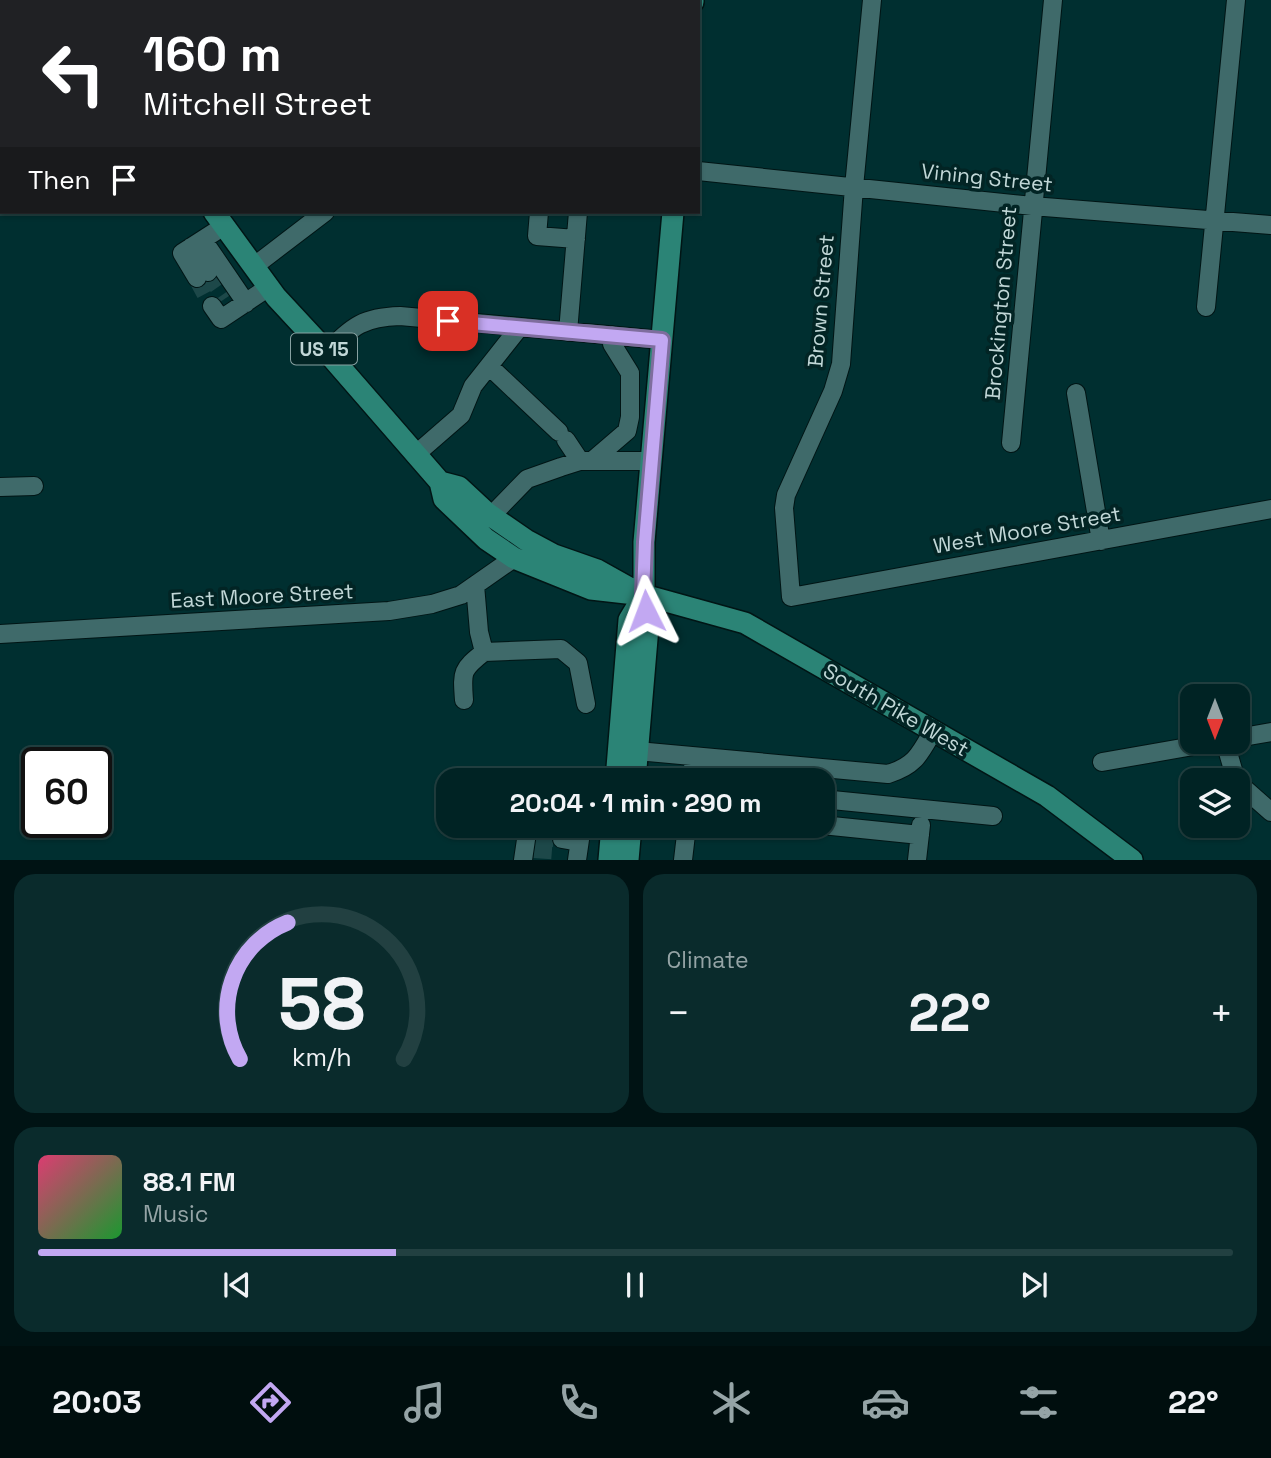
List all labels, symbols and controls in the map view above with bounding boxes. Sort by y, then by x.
text: 160 m [143,23,281,85]
icon: left [28,28,119,119]
text: Mitchell Street [143,84,372,124]
street label: Vining Street [920,157,1054,198]
icon: arrive [105,161,143,199]
text: Then [28,163,91,197]
street label: Brockington Street [979,205,1022,401]
street label: Brown Street [801,233,840,369]
pin [418,291,478,351]
icon: arrive [429,302,467,340]
road number: US 15 [291,334,357,364]
street label: West Moore Street [931,500,1123,559]
position arrow [609,574,683,648]
street label: East Moore Street [170,577,354,614]
street label: South Pike West [819,657,974,762]
north arrow [1180,684,1250,754]
map controls [1180,684,1250,838]
speed limit sign: 60 [21,747,112,838]
button: layers [1180,768,1250,838]
text: 20:04 · 1 min · 290 m [510,786,761,820]
text: Climate [667,945,749,975]
text: 58 [278,958,365,1051]
text: 22° [909,980,991,1046]
text: − [667,989,690,1037]
text: + [1209,989,1233,1037]
text: km/h [291,1041,351,1073]
text: 88.1 FM [143,1165,236,1199]
text: Music [143,1199,208,1229]
icon: previous [218,1266,256,1304]
icon: pause [616,1266,654,1304]
icon: next [1015,1266,1053,1304]
icon: directions [246,1378,295,1427]
icon: music [400,1378,449,1427]
icon: phone [554,1378,603,1427]
icon: climate [707,1378,756,1427]
icon: car [861,1378,910,1427]
icon: filters [1014,1378,1063,1427]
text: 20:03 [52,1382,142,1422]
text: 22° [1168,1382,1219,1422]

